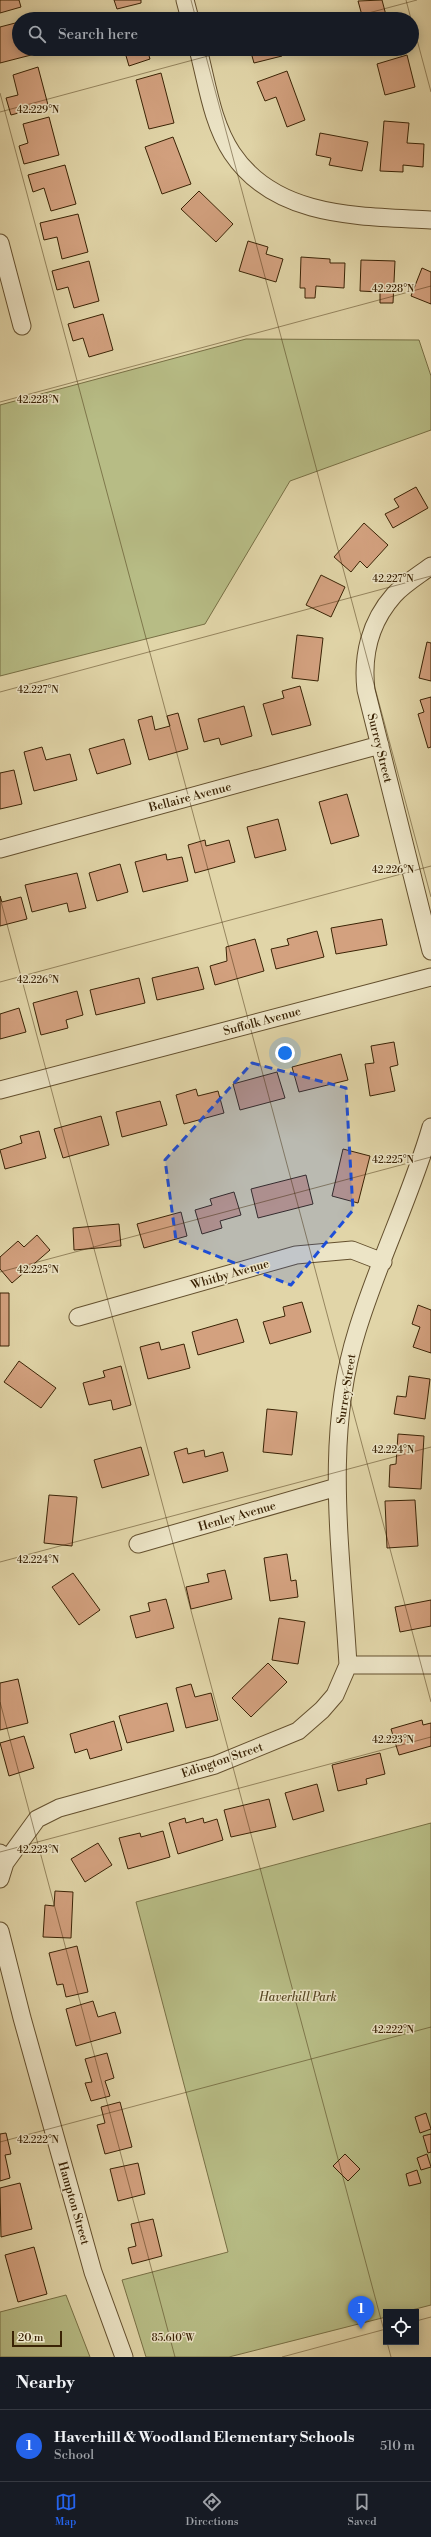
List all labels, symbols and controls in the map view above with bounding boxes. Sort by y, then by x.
search box [12,12,419,56]
icon: search [26,23,48,45]
text: Search here [58,25,138,44]
text: 42.229°N [17,104,60,116]
text: 42.228°N [372,283,415,295]
text: 42.228°N [17,394,60,406]
text: 42.227°N [372,573,414,585]
text: 42.227°N [17,684,59,696]
street label: Surrey Street [364,712,396,785]
street label: Bellaire Avenue [146,779,233,816]
text: 42.226°N [372,864,415,876]
text: 42.226°N [17,974,60,986]
street label: Suffolk Avenue [222,1004,303,1039]
your location [275,1043,295,1063]
text: 42.225°N [372,1154,415,1166]
street label: Whitby Avenue [188,1256,271,1293]
text: 42.225°N [17,1264,60,1276]
street label: Surrey Street [334,1352,360,1425]
text: 42.224°N [372,1444,415,1456]
street label: Henley Avenue [196,1498,278,1535]
text: 42.224°N [17,1554,60,1566]
text: 42.223°N [372,1734,415,1746]
street label: Edington Street [179,1739,266,1781]
text: 42.223°N [17,1844,60,1856]
park label: Haverhill Park [258,1990,337,2005]
text: 42.222°N [372,2024,415,2036]
text: 42.222°N [17,2134,60,2146]
street label: Hampton Street [54,2160,93,2247]
pin: 1 [348,2296,374,2329]
map controls [383,2309,419,2345]
button: locate [383,2309,419,2345]
scale bar [12,2329,62,2348]
text: 20 m [18,2331,43,2345]
text: 85.610°W [152,2332,195,2344]
text: Nearby [16,2372,75,2394]
text: Haverhill & Woodland Elementary Schools [54,2428,354,2447]
text: 1 [26,2438,32,2454]
text: 510 m [380,2438,415,2454]
text: School [54,2447,94,2463]
tab: Map [55,2491,77,2529]
tab: Directions [186,2491,239,2529]
tab: Saved [348,2491,376,2529]

